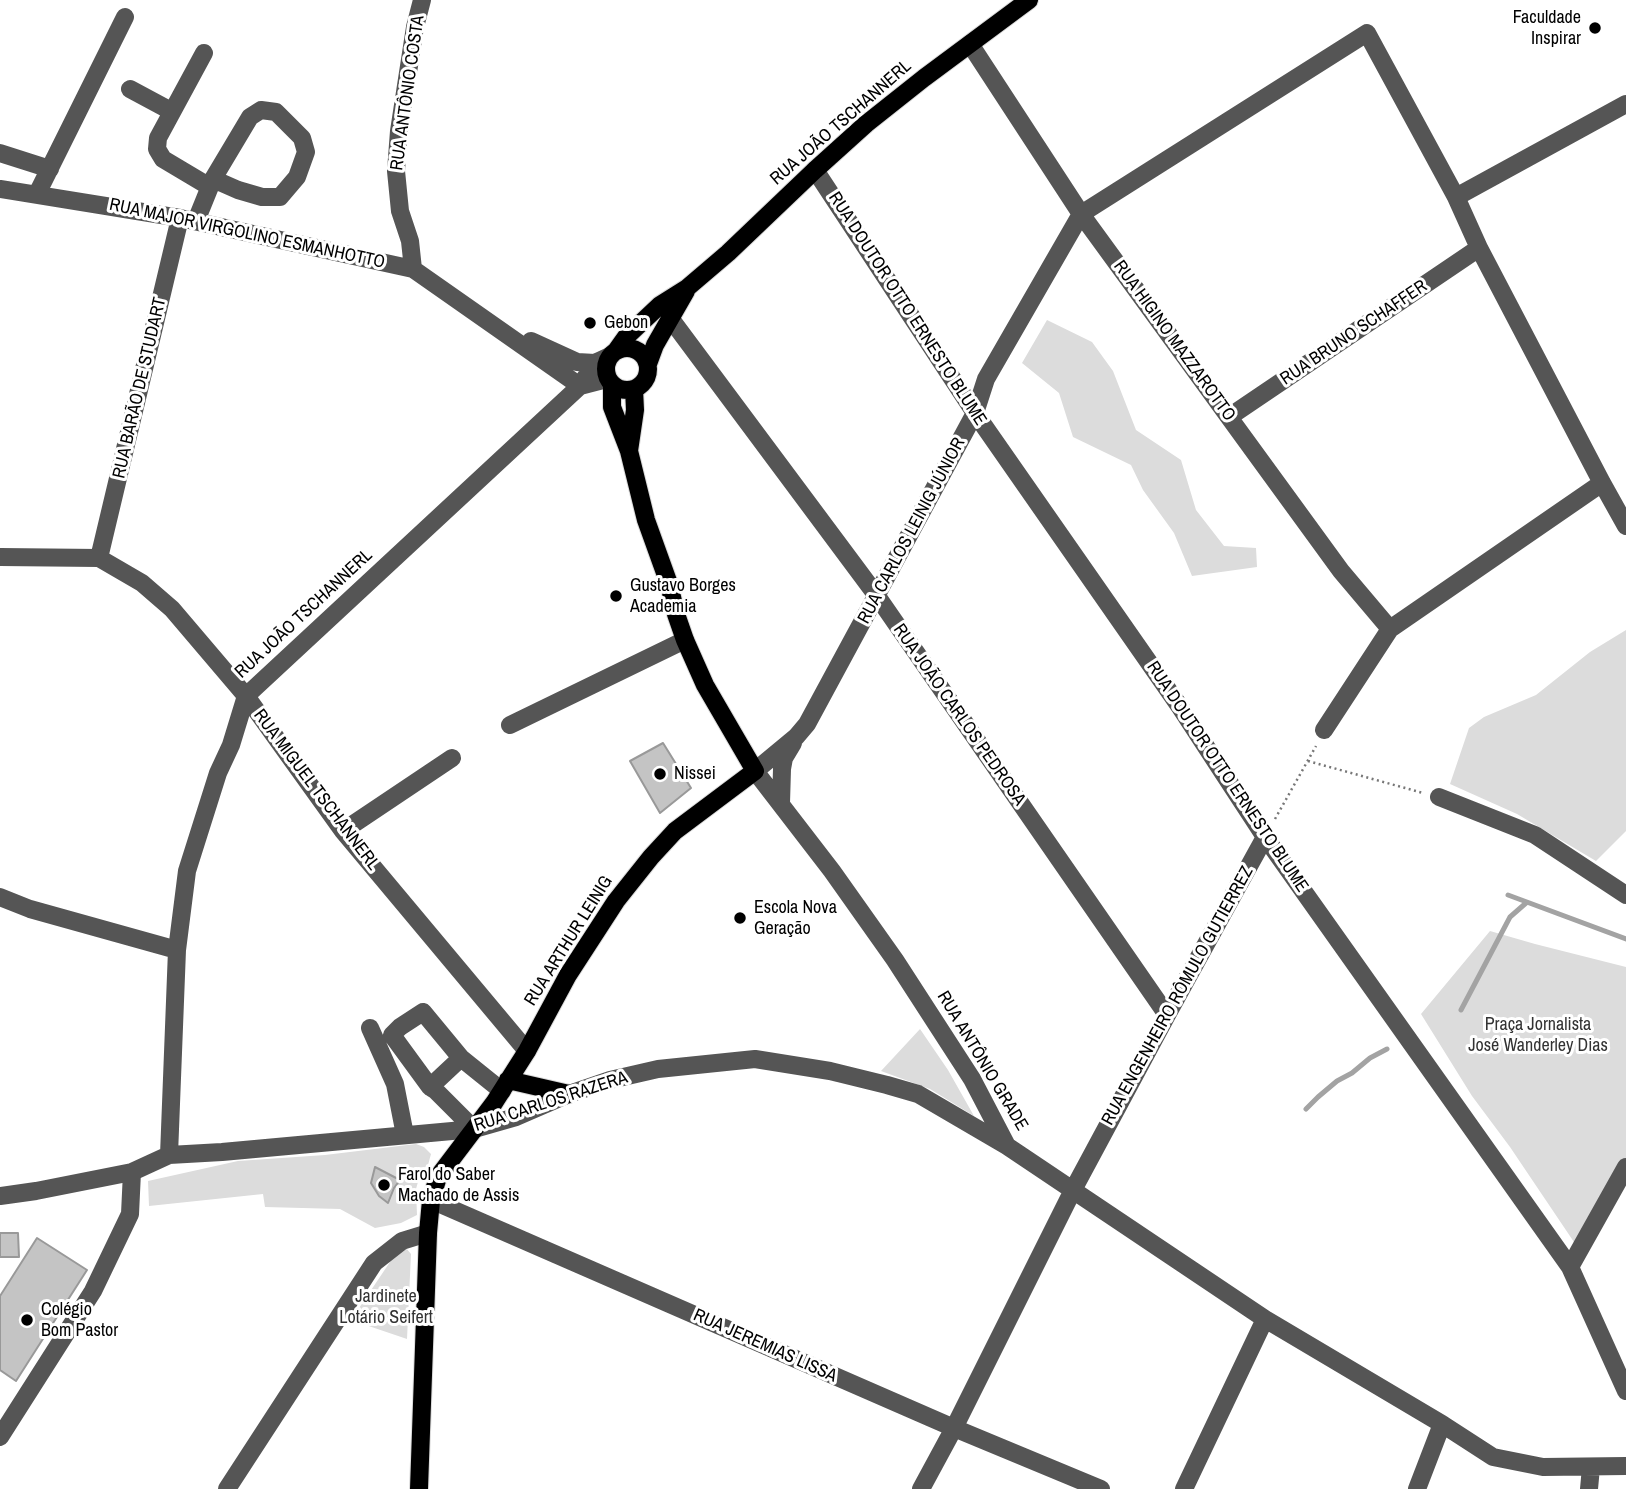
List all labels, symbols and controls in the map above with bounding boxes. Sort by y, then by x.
place label: Faculdade Inspirar [1513,7,1581,50]
street label: RUA ANTÔNIO COSTA [386,14,430,172]
marker: Faculdade Inspirar [1587,20,1603,36]
street label: RUA JOÃO TSCHANNERL [766,56,916,190]
street label: RUA DOUTOR OTTO ERNESTO BLUME [823,188,991,430]
street label: RUA MAJOR VIRGOLINO ESMANHOTTO [107,194,387,274]
street label: RUA HIGINO MAZZAROTTO [1108,256,1240,426]
street label: RUA BRUNO SCHAFFER [1277,276,1431,390]
street label: RUA BARÃO DE STUDART [109,295,171,481]
place label: Gebon [604,312,648,334]
marker: Gebon [582,315,598,331]
street label: RUA CARLOS LEINIG JÚNIOR [854,434,970,628]
street label: RUA JOÃO TSCHANNERL [231,545,377,683]
place label: Gustavo Borges Academia [630,575,736,618]
marker: Gustavo Borges Academia [608,588,624,604]
street label: RUA JOÃO CARLOS PEDROSA [888,620,1030,810]
street label: RUA DOUTOR OTTO ERNESTO BLUME [1141,657,1313,897]
street label: RUA MIGUEL TSCHANNERL [248,705,384,875]
place label: Nissei [674,763,716,785]
marker: Nissei [652,766,668,782]
street label: RUA ENGENHEIRO RÔMULO GUTIERREZ [1098,863,1258,1129]
street label: RUA ARTHUR LEINIG [520,872,618,1010]
place label: Escola Nova Geração [754,897,837,940]
marker: Escola Nova Geração [732,910,748,926]
street label: RUA ANTÔNIO GRADE [932,987,1032,1135]
park label: Praça Jornalista José Wanderley Dias [1468,1014,1608,1056]
street label: RUA CARLOS RAZERA [472,1067,630,1137]
place label: Farol do Saber Machado de Assis [398,1164,519,1206]
marker: Farol do Saber Machado de Assis [376,1177,392,1193]
park label: Jardinete Lotário Seifert [339,1286,433,1328]
place label: Colégio Bom Pastor [41,1299,118,1342]
street label: RUA JEREMIAS LISSA [690,1305,840,1387]
marker: Colégio Bom Pastor [19,1312,35,1328]

